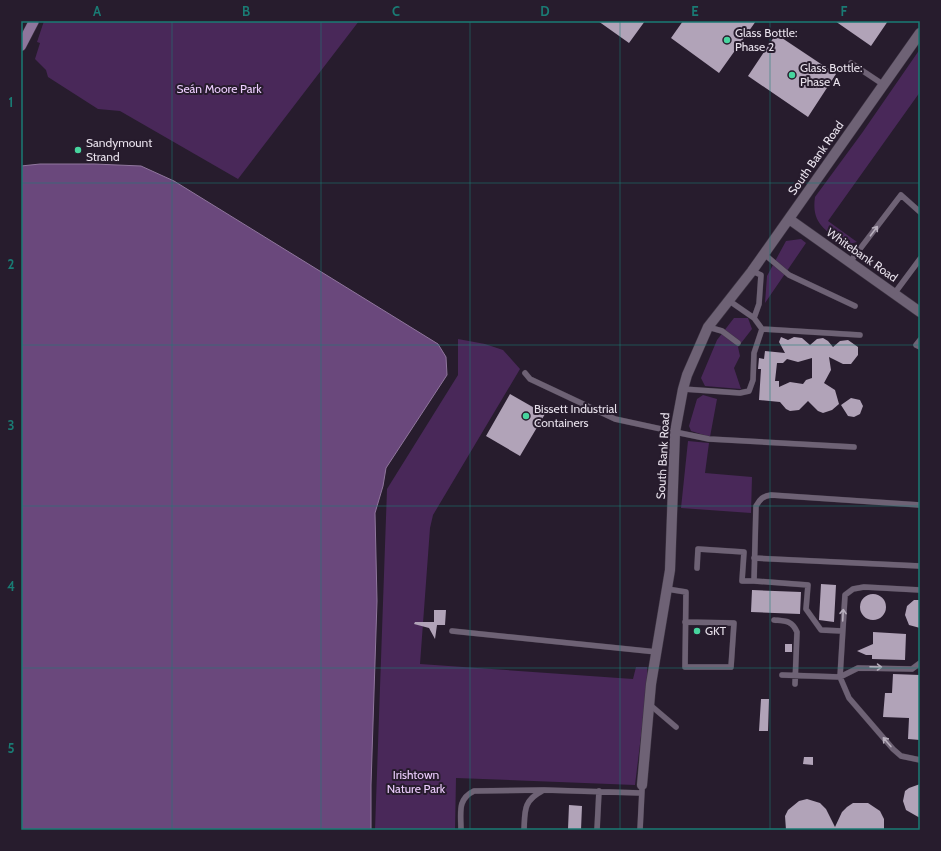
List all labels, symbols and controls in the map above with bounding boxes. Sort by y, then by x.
text: A [93,3,102,19]
text: B [242,3,250,19]
text: C [392,3,400,19]
text: D [540,3,550,19]
text: E [691,3,699,19]
text: F [841,3,848,19]
place label: Glass Bottle: Phase 2 [735,25,797,54]
marker: Glass Bottle: Phase 2 [722,35,732,45]
place label: Glass Bottle: Phase A [800,60,862,89]
marker: Glass Bottle: Phase A [787,70,797,80]
park label: Seán Moore Park [176,81,262,96]
text: 1 [9,94,13,110]
street label: South Bank Road [785,118,847,198]
place label: Sandymount Strand [86,135,152,164]
marker: Sandymount Strand [73,145,83,155]
street label: Whitebank Road [824,224,901,285]
one-way arrow [869,226,878,237]
text: 2 [8,256,15,272]
place label: Bissett Industrial Containers [534,401,617,430]
marker: Bissett Industrial Containers [521,411,531,421]
street label: South Bank Road [653,412,672,500]
text: 3 [7,417,15,433]
text: 4 [7,578,15,594]
one-way arrow [840,609,847,622]
place label: GKT [705,623,727,638]
marker: GKT [692,626,702,636]
one-way arrow [869,664,882,671]
one-way arrow [883,737,892,747]
text: 5 [8,740,15,756]
park label: Irishtown Nature Park [387,767,446,796]

